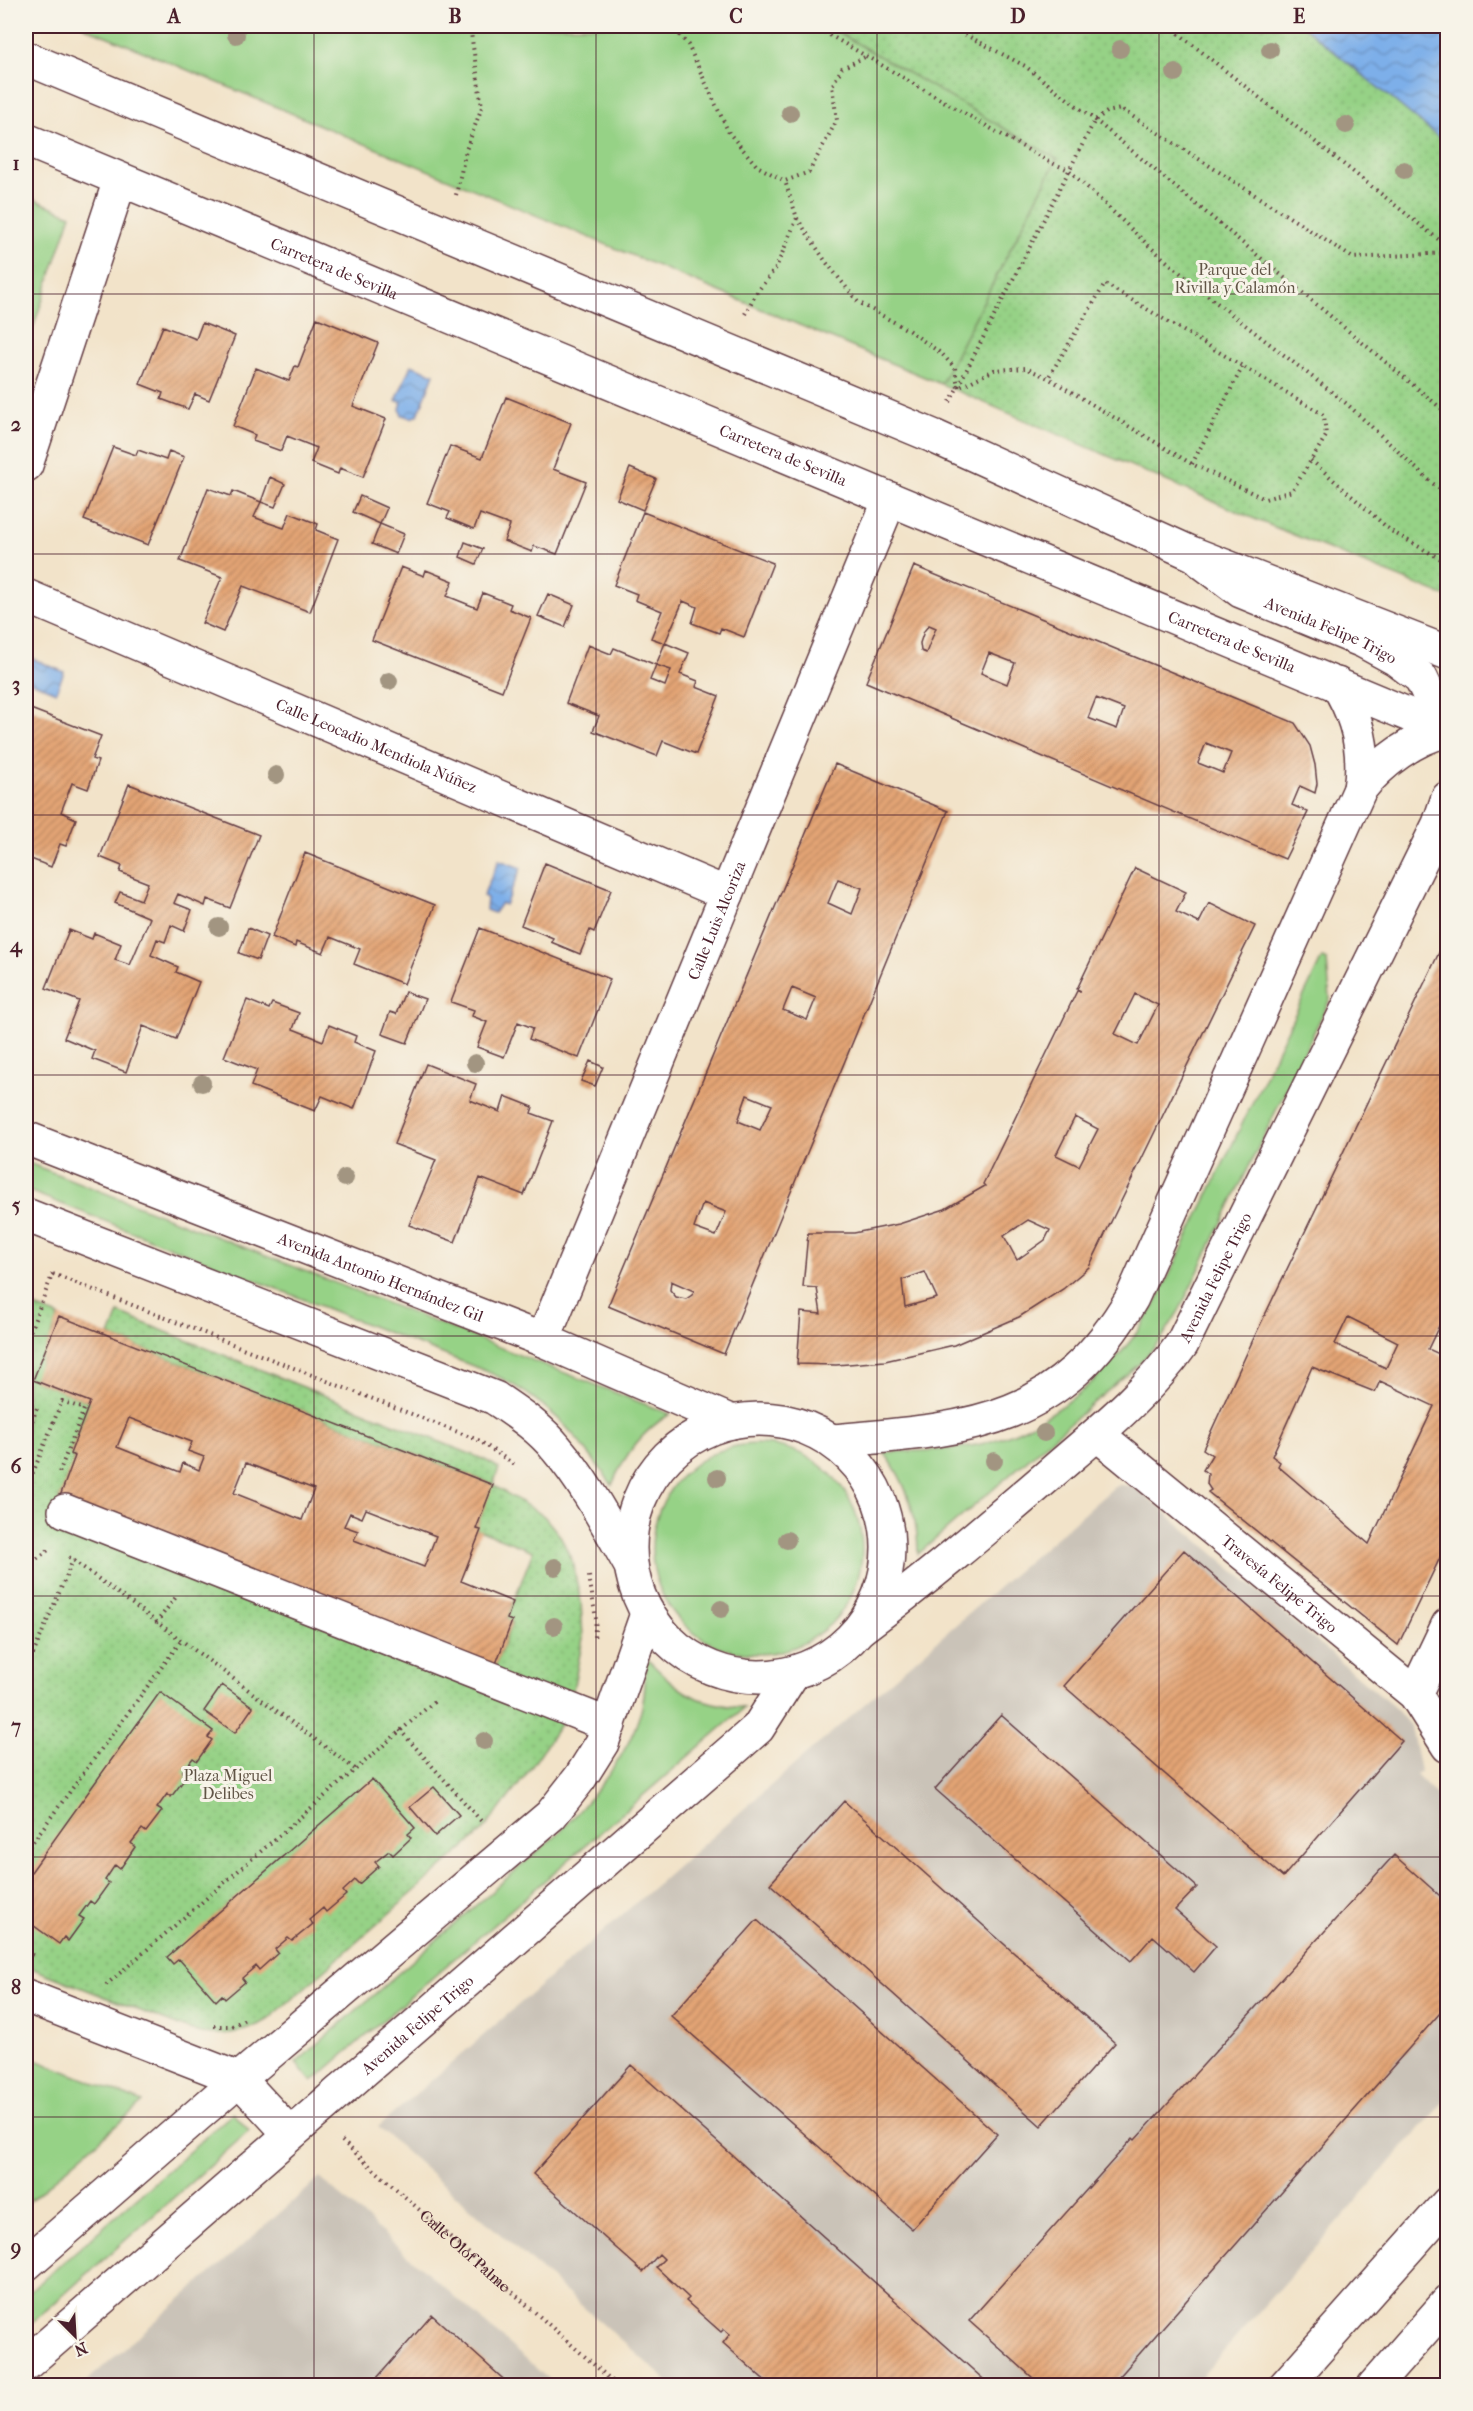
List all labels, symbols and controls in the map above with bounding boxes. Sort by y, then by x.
text: A [166,5,182,28]
text: B [448,5,462,28]
text: C [729,5,743,28]
text: D [1010,5,1026,28]
text: E [1293,5,1305,28]
text: 1 [12,152,20,175]
street label: Carretera de Sevilla [268,234,401,304]
park label: Parque del Rivilla y Calamón [1175,260,1296,297]
text: 2 [11,413,21,436]
street label: Carretera de Sevilla [717,420,850,490]
street label: Avenida Felipe Trigo [1261,592,1400,668]
street label: Carretera de Sevilla [1165,607,1299,677]
text: 3 [12,673,20,696]
street label: Calle Leocadio Mendiola Núñez [273,694,480,797]
street label: Calle Luis Alcoriza [684,858,750,983]
text: 4 [9,934,23,958]
text: 5 [12,1194,21,1217]
street label: Avenida Felipe Trigo [1175,1209,1255,1347]
street label: Avenida Antonio Hernández Gil [274,1228,486,1326]
text: 6 [11,1455,23,1478]
street label: Travesía Felipe Trigo [1218,1531,1341,1637]
text: 7 [10,1715,21,1738]
park label: Plaza Miguel Delibes [184,1766,273,1803]
street label: Avenida Felipe Trigo [357,1971,477,2079]
text: 8 [11,1976,21,1999]
street label: Calle Olof Palme [416,2206,514,2296]
text: 9 [10,2237,21,2260]
north arrow [45,2306,105,2366]
text: N [71,2338,90,2361]

